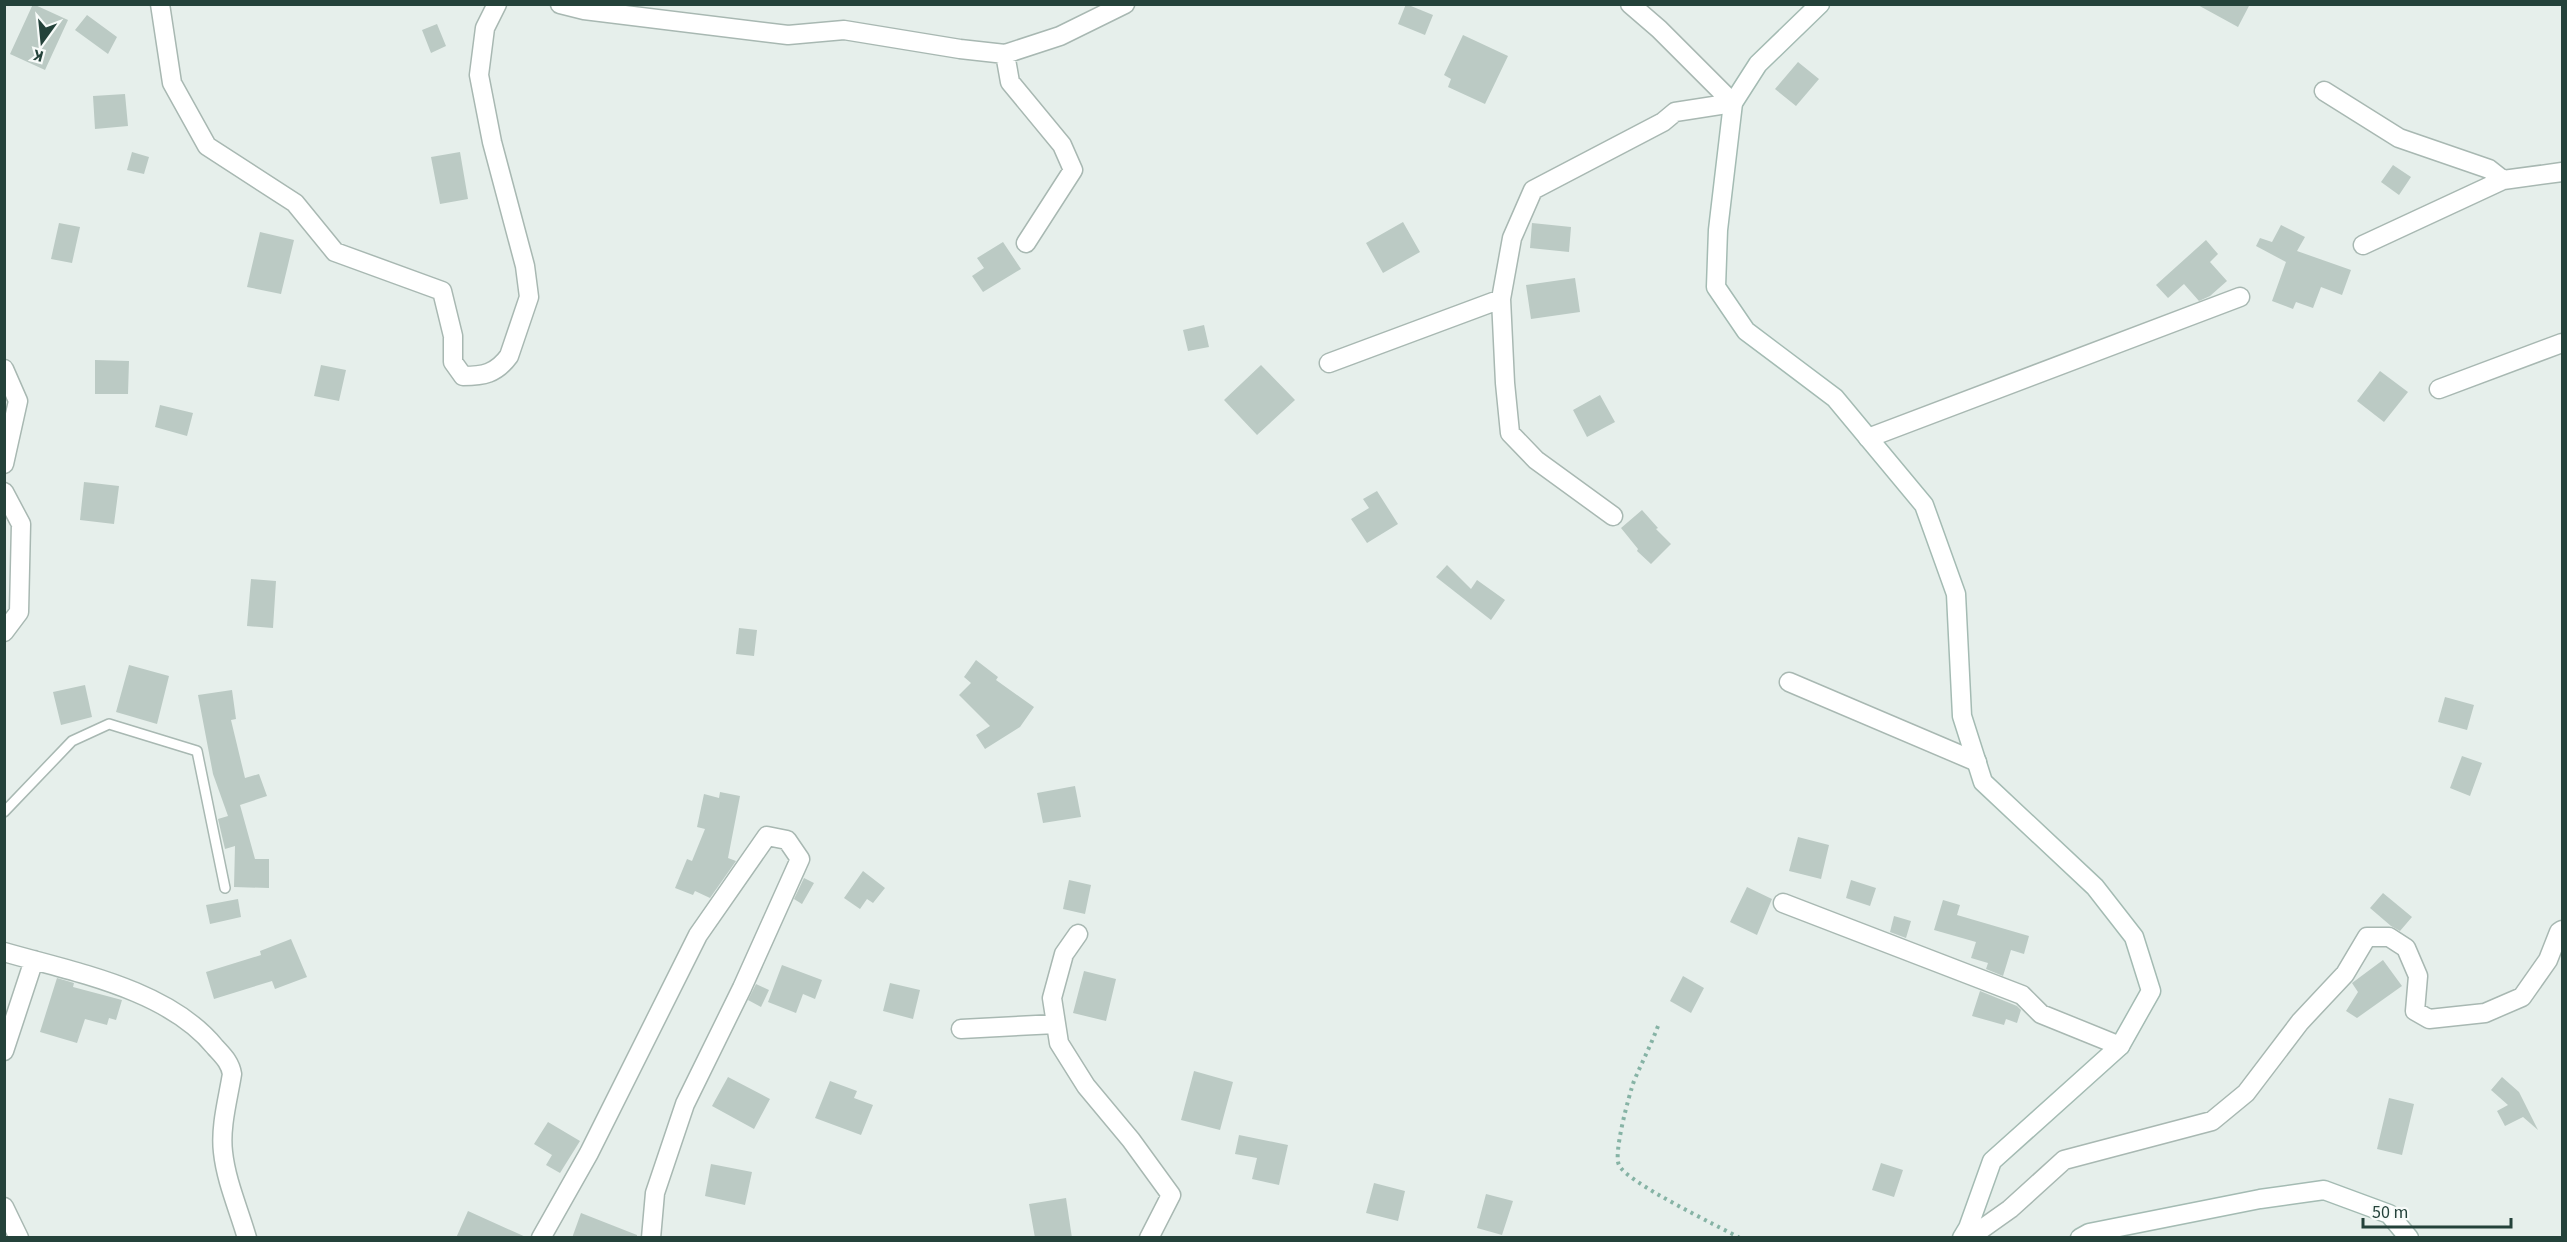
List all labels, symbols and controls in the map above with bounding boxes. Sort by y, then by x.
north arrow [12,12,72,72]
text: K [31,44,46,67]
scale bar [2363,1191,2512,1229]
text: 50 m [2372,1200,2408,1225]

